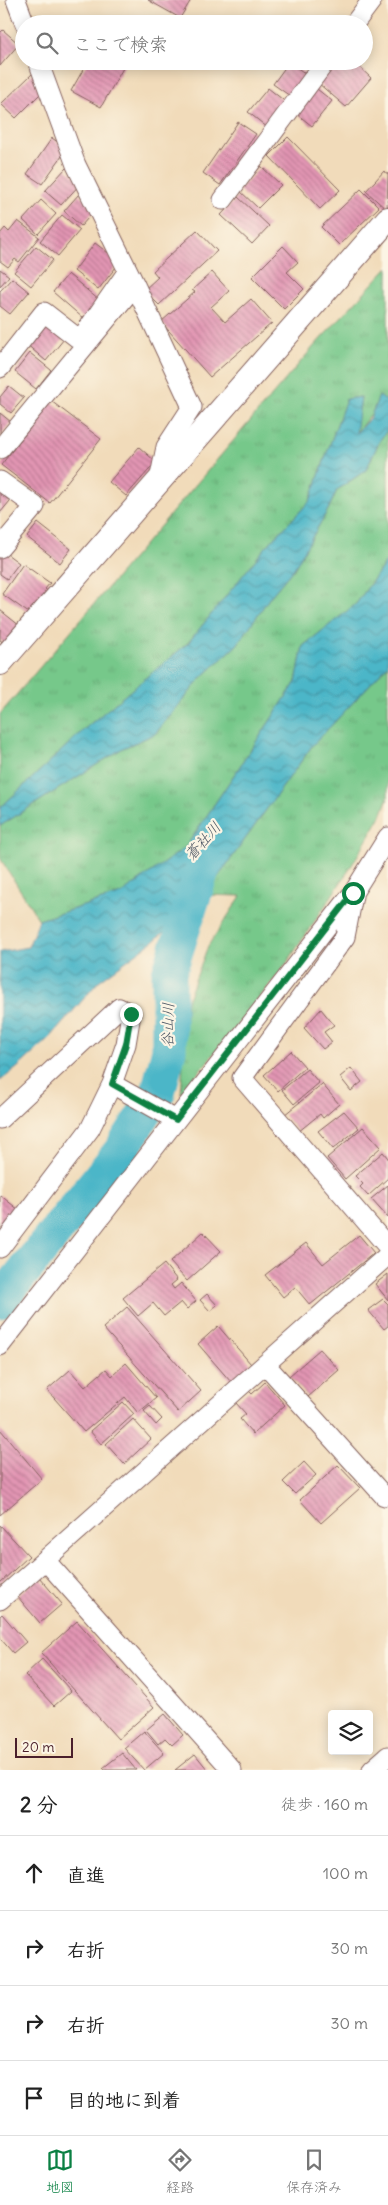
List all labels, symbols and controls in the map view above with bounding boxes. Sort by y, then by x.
search box [15,15,373,70]
icon: search [33,29,61,57]
text: ここで検索 [73,32,168,56]
water label: 蒼社川 [181,818,225,864]
route start [342,882,365,905]
water label: 谷山川 [158,1002,177,1048]
route end [120,1003,143,1026]
map controls [328,1710,373,1755]
button: layers [328,1710,373,1755]
scale bar [15,1735,72,1758]
text: 20 m [22,1738,55,1756]
text: 2 分 [20,1791,58,1818]
text: 徒歩 · 160 m [281,1794,368,1814]
icon: ahead [20,1859,48,1887]
text: 直進 [67,1863,105,1887]
text: 100 m [323,1863,368,1883]
icon: right [20,1934,48,1962]
text: 右折 [67,1938,105,1962]
text: 30 m [331,1938,368,1958]
icon: right [20,2009,48,2037]
text: 右折 [67,2013,105,2037]
text: 30 m [331,2013,368,2033]
icon: arrive [20,2084,48,2112]
text: 目的地に到着 [67,2088,181,2112]
tab: 地図 [46,2146,74,2196]
tab: 経路 [166,2146,194,2196]
tab: 保存済み [286,2146,342,2196]

